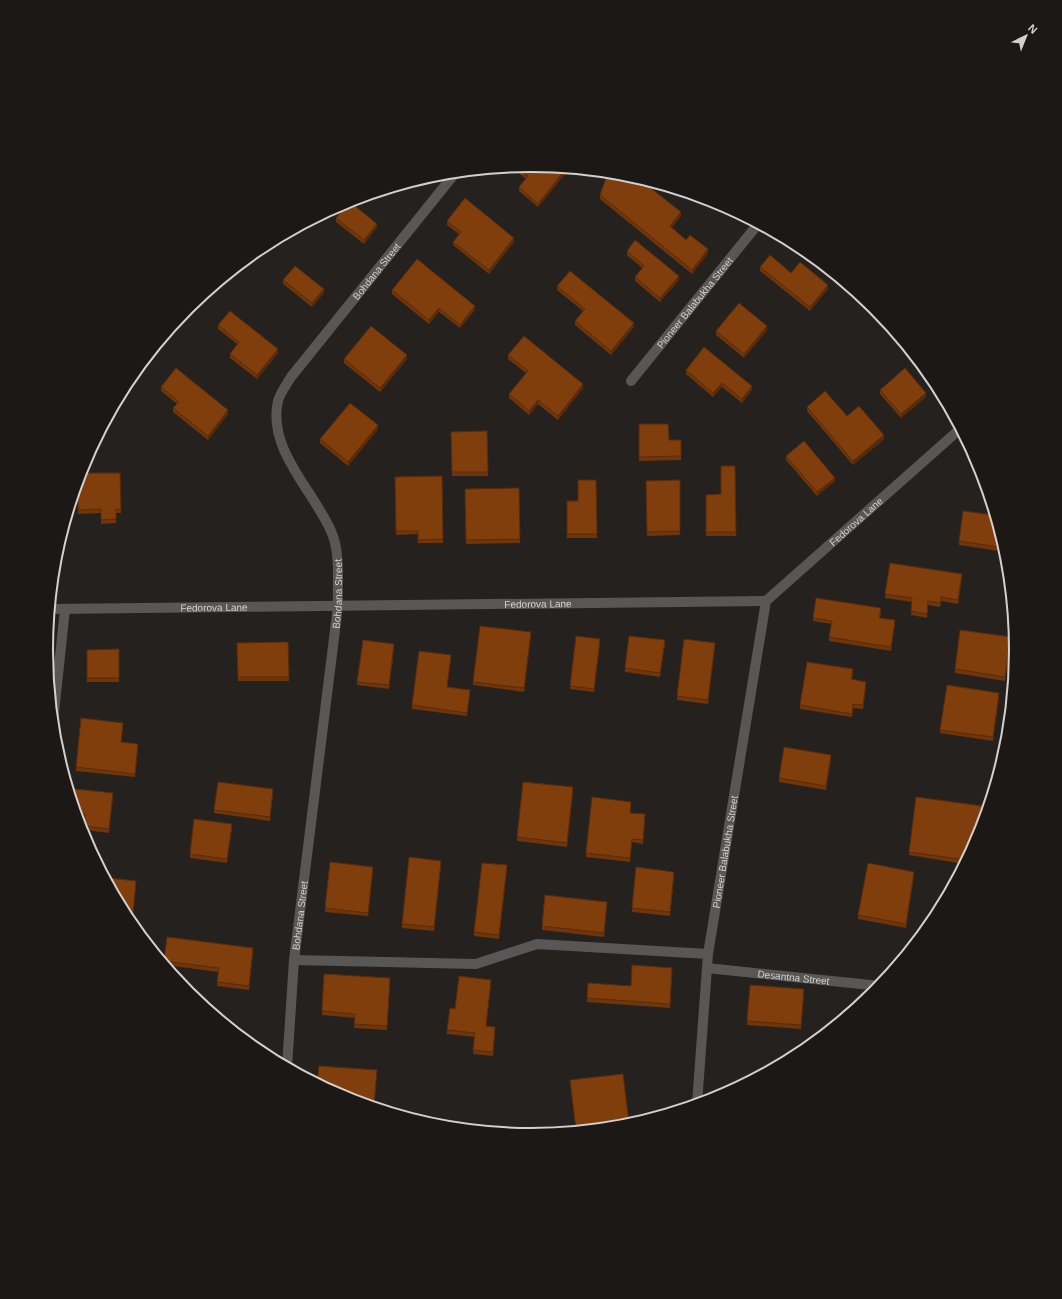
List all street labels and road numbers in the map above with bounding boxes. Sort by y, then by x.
street label: Bohdana Street [351,241,403,302]
street label: Pioneer Balabukha Street [655,255,735,351]
street label: Fedorova Lane [827,495,885,548]
street label: Bohdana Street [330,558,344,629]
street label: Fedorova Lane [504,598,572,610]
street label: Fedorova Lane [180,602,248,614]
street label: Pioneer Balabukha Street [711,794,740,909]
street label: Bohdana Street [290,880,310,951]
street label: Desantna Street [757,968,830,987]

